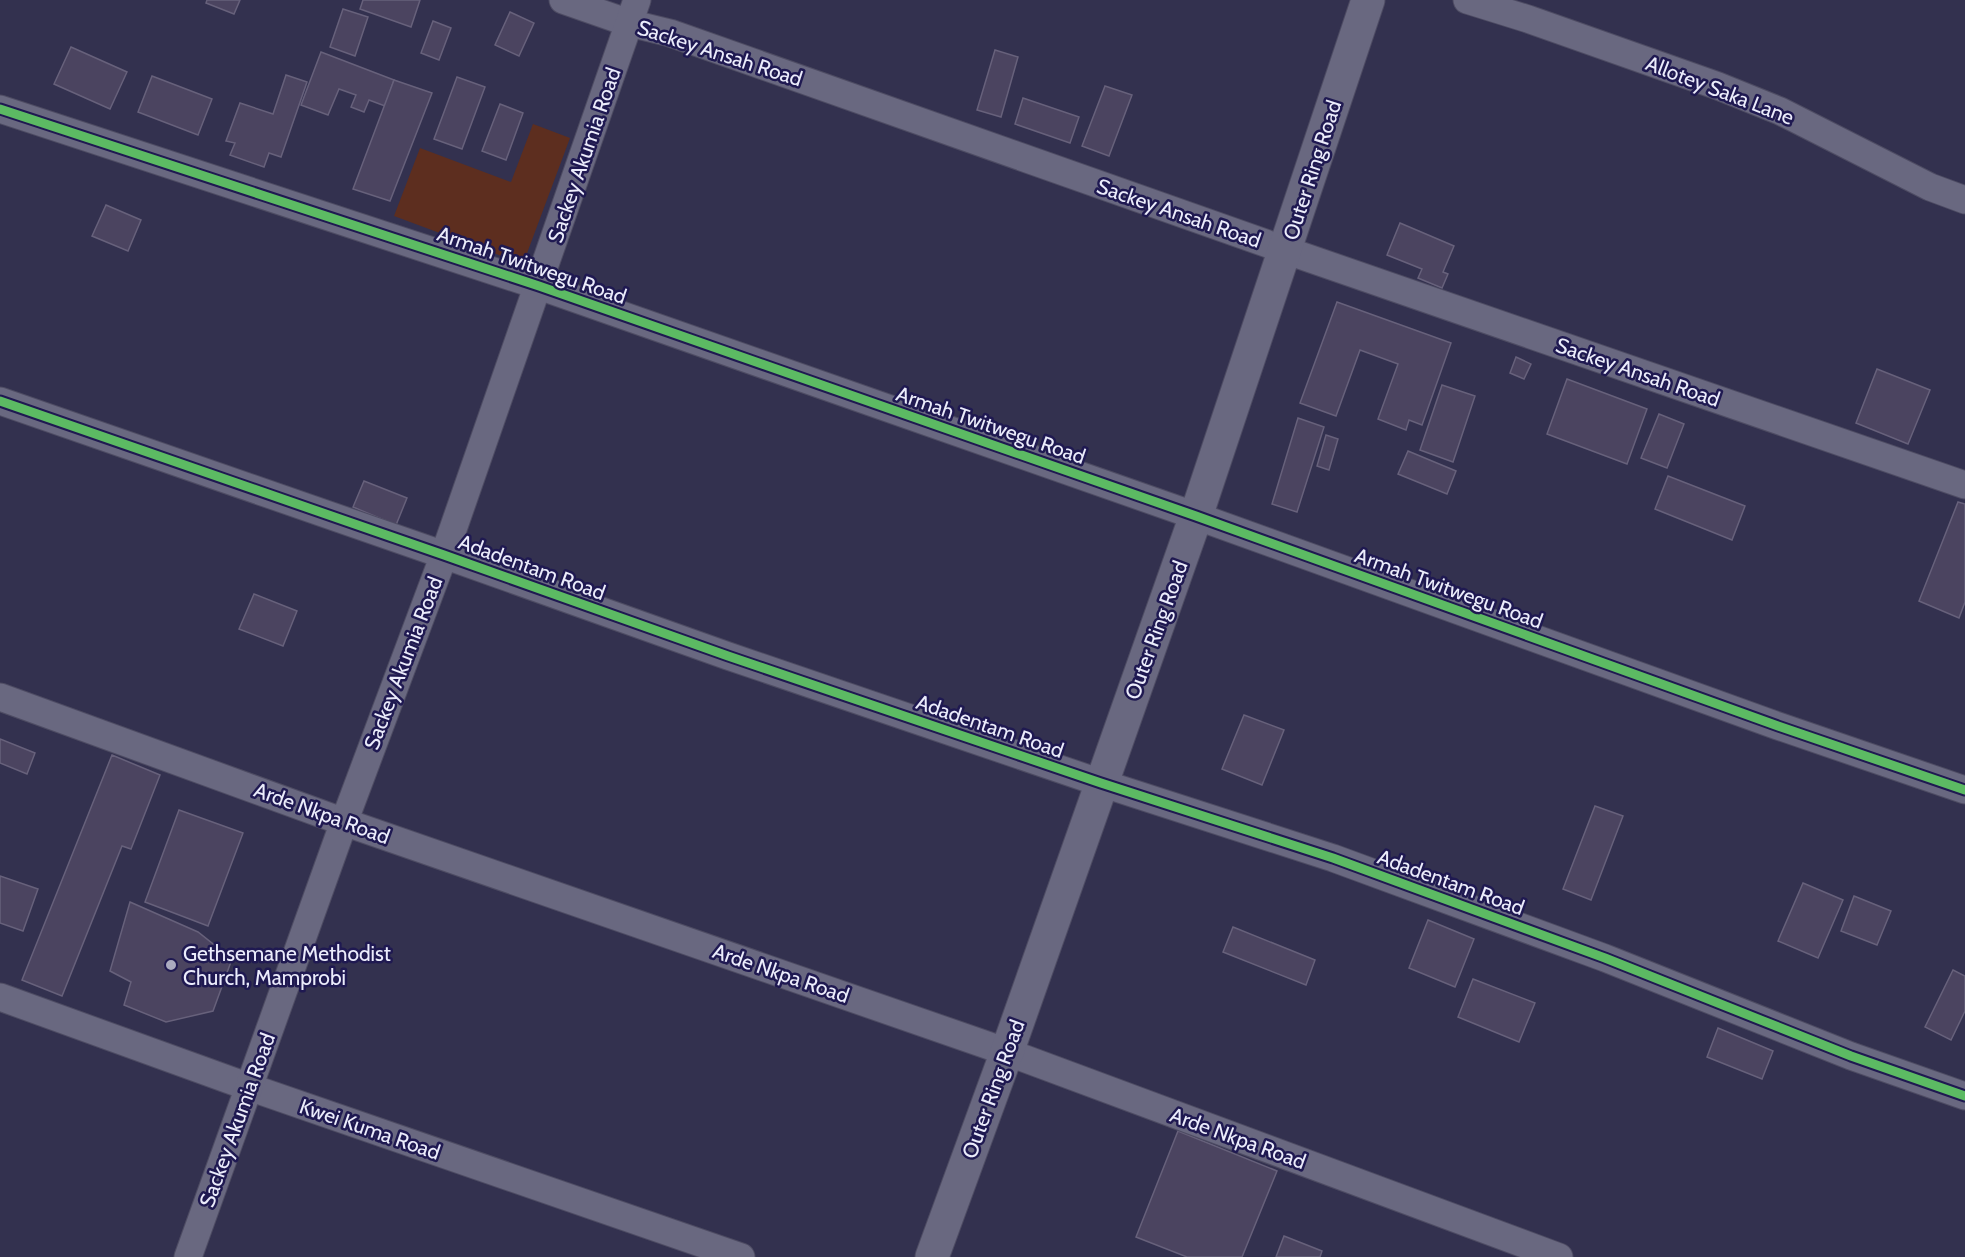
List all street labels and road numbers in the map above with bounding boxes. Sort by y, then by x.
street label: Sackey Ansah Road [634,15,806,91]
street label: Allotey Saka Lane [1642,50,1798,130]
street label: Sackey Akumia Road [542,64,626,246]
street label: Outer Ring Road [1278,97,1346,243]
street label: Sackey Ansah Road [1094,173,1264,253]
street label: Armah Twitwegu Road [434,221,630,309]
street label: Sackey Ansah Road [1553,332,1723,412]
street label: Armah Twitwegu Road [893,381,1089,469]
street label: Adadentam Road [455,529,609,605]
street label: Armah Twitwegu Road [1352,542,1546,634]
street label: Outer Ring Road [1119,557,1193,703]
street label: Sackey Akumia Road [358,573,448,753]
street label: Adadentam Road [913,689,1067,763]
street label: Arde Nkpa Road [251,777,393,849]
street label: Adadentam Road [1374,844,1528,920]
street label: Arde Nkpa Road [710,938,852,1008]
street label: Outer Ring Road [956,1016,1030,1162]
street label: Sackey Akumia Road [194,1030,280,1210]
street label: Kwei Kuma Road [296,1093,444,1165]
street label: Arde Nkpa Road [1167,1102,1309,1174]

